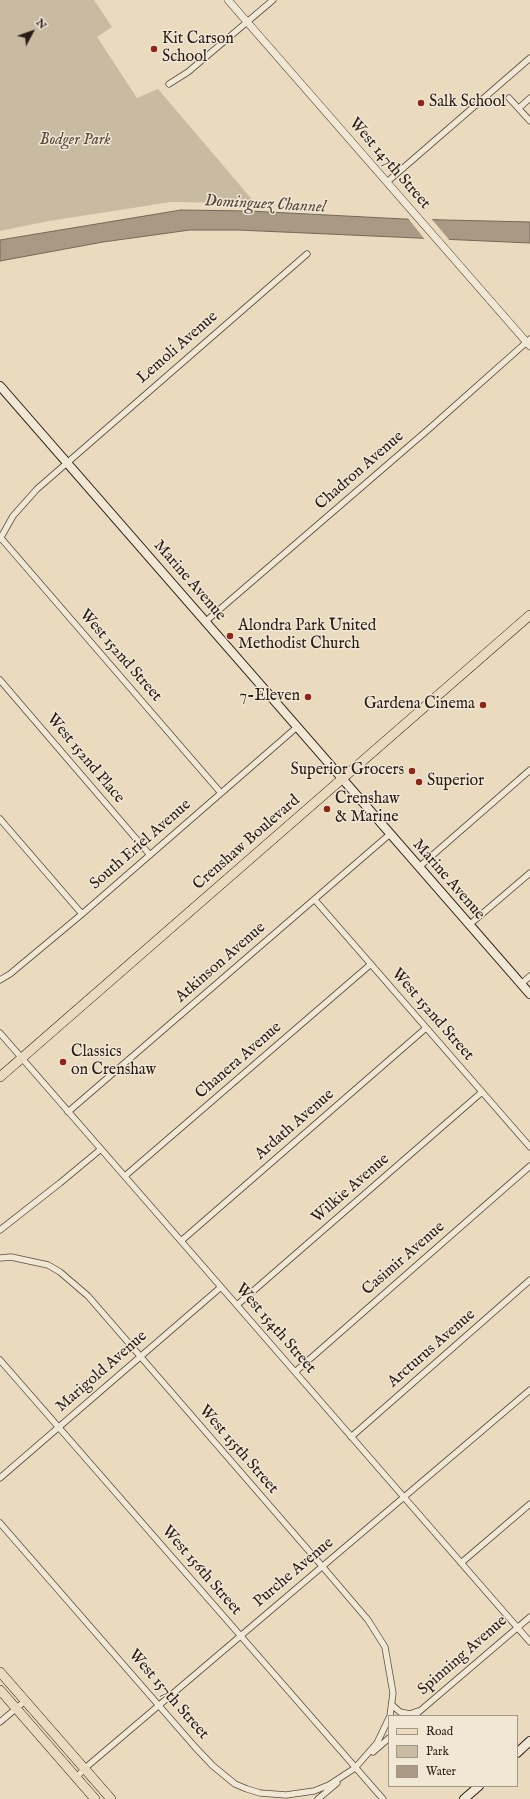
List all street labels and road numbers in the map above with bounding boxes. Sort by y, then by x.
street label: West 147th Street [344,115,434,213]
street label: Lemoli Avenue [134,308,222,388]
street label: Chadron Avenue [312,427,408,515]
street label: Marine Avenue [149,537,229,625]
street label: West 152nd Street [75,606,165,706]
street label: West 152nd Place [42,710,128,808]
street label: Crenshaw Boulevard [190,791,304,895]
street label: South Eriel Avenue [86,796,196,894]
street label: Marine Avenue [408,836,488,924]
street label: Atkinson Avenue [172,919,270,1007]
street label: West 152nd Street [387,965,477,1065]
street label: Chanera Avenue [192,1018,286,1104]
street label: Ardath Avenue [252,1085,338,1165]
street label: Wilkie Avenue [308,1150,394,1228]
street label: Casimir Avenue [359,1218,449,1300]
street label: West 154th Street [231,1280,319,1378]
street label: Arcturus Avenue [384,1306,480,1392]
street label: Marigold Avenue [52,1327,152,1417]
street label: West 155th Street [194,1402,282,1498]
street label: West 156th Street [157,1522,245,1620]
street label: Purche Avenue [250,1534,338,1612]
street label: Spinning Avenue [414,1612,512,1700]
street label: West 157th Street [124,1646,212,1744]

